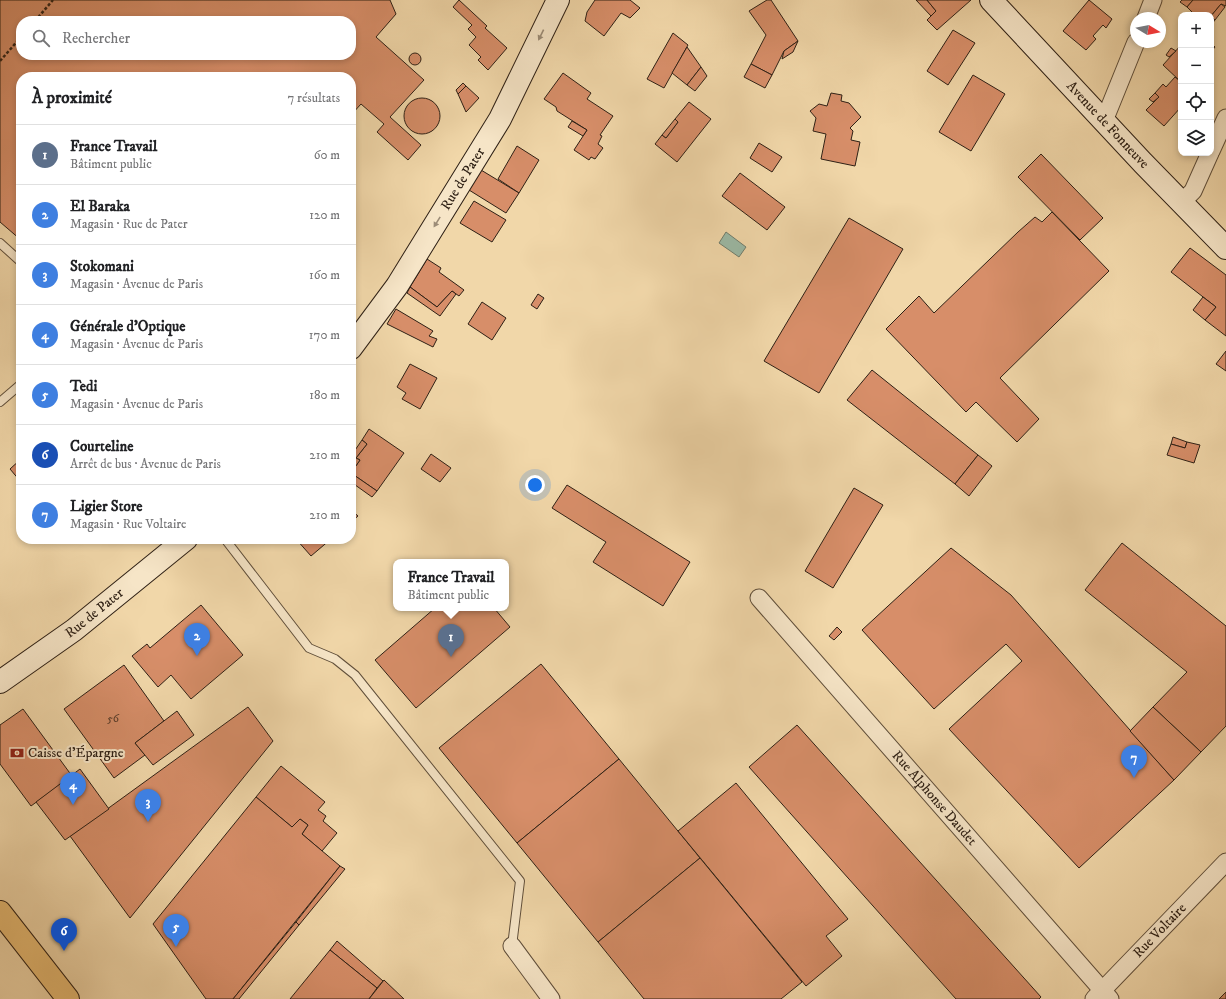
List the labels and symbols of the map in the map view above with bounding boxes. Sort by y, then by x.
north arrow [1130,12,1166,48]
one-way arrow [538,29,544,41]
street label: Avenue de Fonneuve [1062,78,1153,173]
street label: Rue de Pater [437,144,490,214]
one-way arrow [433,216,440,228]
your location [525,475,545,495]
street label: Rue de Pater [62,584,128,642]
pin: 2 [184,623,210,656]
pin: 1 [438,624,464,657]
house number: 56 [107,711,120,726]
place label: Caisse d'Épargne [28,744,124,762]
bank icon: Caisse d'Épargne [9,745,25,761]
pin: 7 [1121,745,1147,778]
street label: Rue Alphonse Daudet [888,747,981,850]
pin: 4 [60,772,86,805]
pin: 3 [135,789,161,822]
street label: Rue Voltaire [1129,899,1190,962]
pin: 5 [163,914,189,947]
pin: 6 [51,918,77,951]

